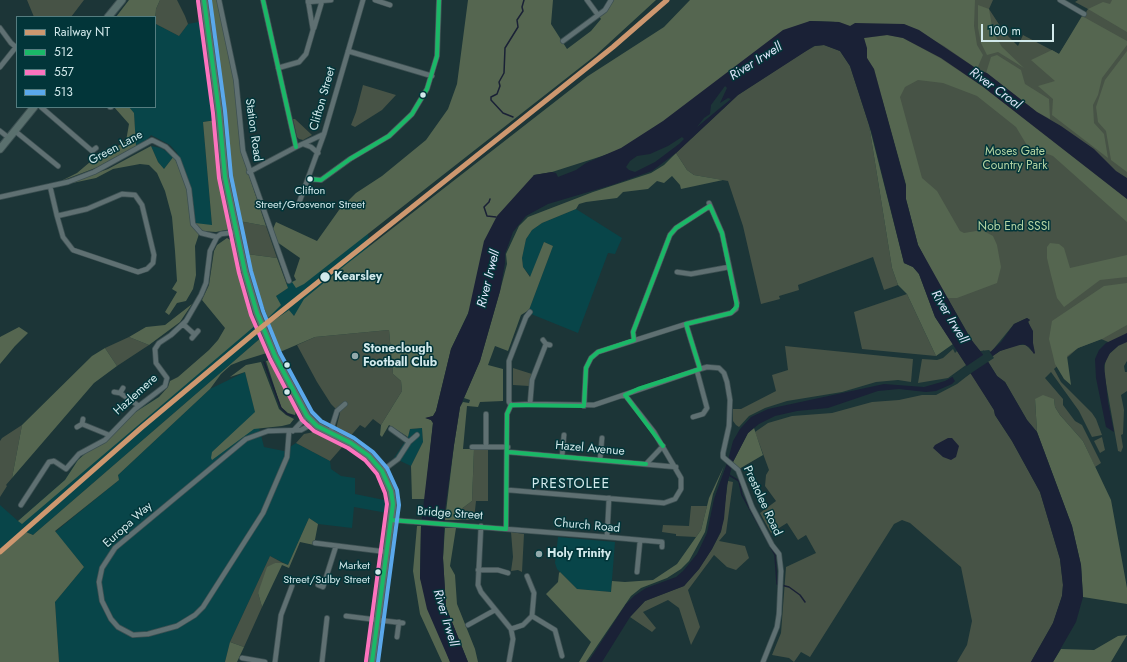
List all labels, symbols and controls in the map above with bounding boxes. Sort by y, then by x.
legend [16,16,156,108]
scale bar [983,16,1056,42]
text: 100 m [988,22,1021,40]
text: Railway NT [54,23,110,41]
water label: River Irwell [727,40,785,84]
text: 512 [54,43,73,61]
text: 557 [54,63,74,81]
water label: River Croal [966,65,1024,113]
street label: Clifton Street [307,66,339,132]
text: 513 [54,83,73,101]
unlabelled marker [418,90,428,100]
street label: Station Road [241,98,265,162]
street label: Green Lane [87,128,145,168]
park label: Moses Gate Country Park [983,145,1047,173]
marker: Clifton Street/Grosvenor Street [305,174,315,184]
place label: Clifton Street/Grosvenor Street [255,184,365,210]
park label: Nob End SSSI [978,220,1050,234]
water label: River Irwell [474,249,504,309]
marker: Kearsley [318,270,332,284]
place label: Kearsley [334,270,382,284]
water label: River Irwell [927,288,971,346]
place label: Stoneclough Football Club [363,342,437,370]
marker: Stoneclough Football Club [350,351,360,361]
unlabelled marker [282,360,292,370]
street label: Hazlemere [111,371,161,419]
unlabelled marker [282,387,292,397]
street label: Hazel Avenue [555,439,625,459]
street label: Prestolee Road [740,464,784,538]
district label: PRESTOLEE [532,477,610,493]
street label: Europa Way [100,499,156,551]
street label: Bridge Street [417,505,483,523]
street label: Church Road [553,516,621,536]
place label: Holy Trinity [547,547,611,561]
marker: Holy Trinity [534,549,544,559]
place label: Market Street/Sulby Street [283,559,370,585]
marker: Market Street/Sulby Street [373,567,383,577]
water label: River Irwell [429,588,461,648]

